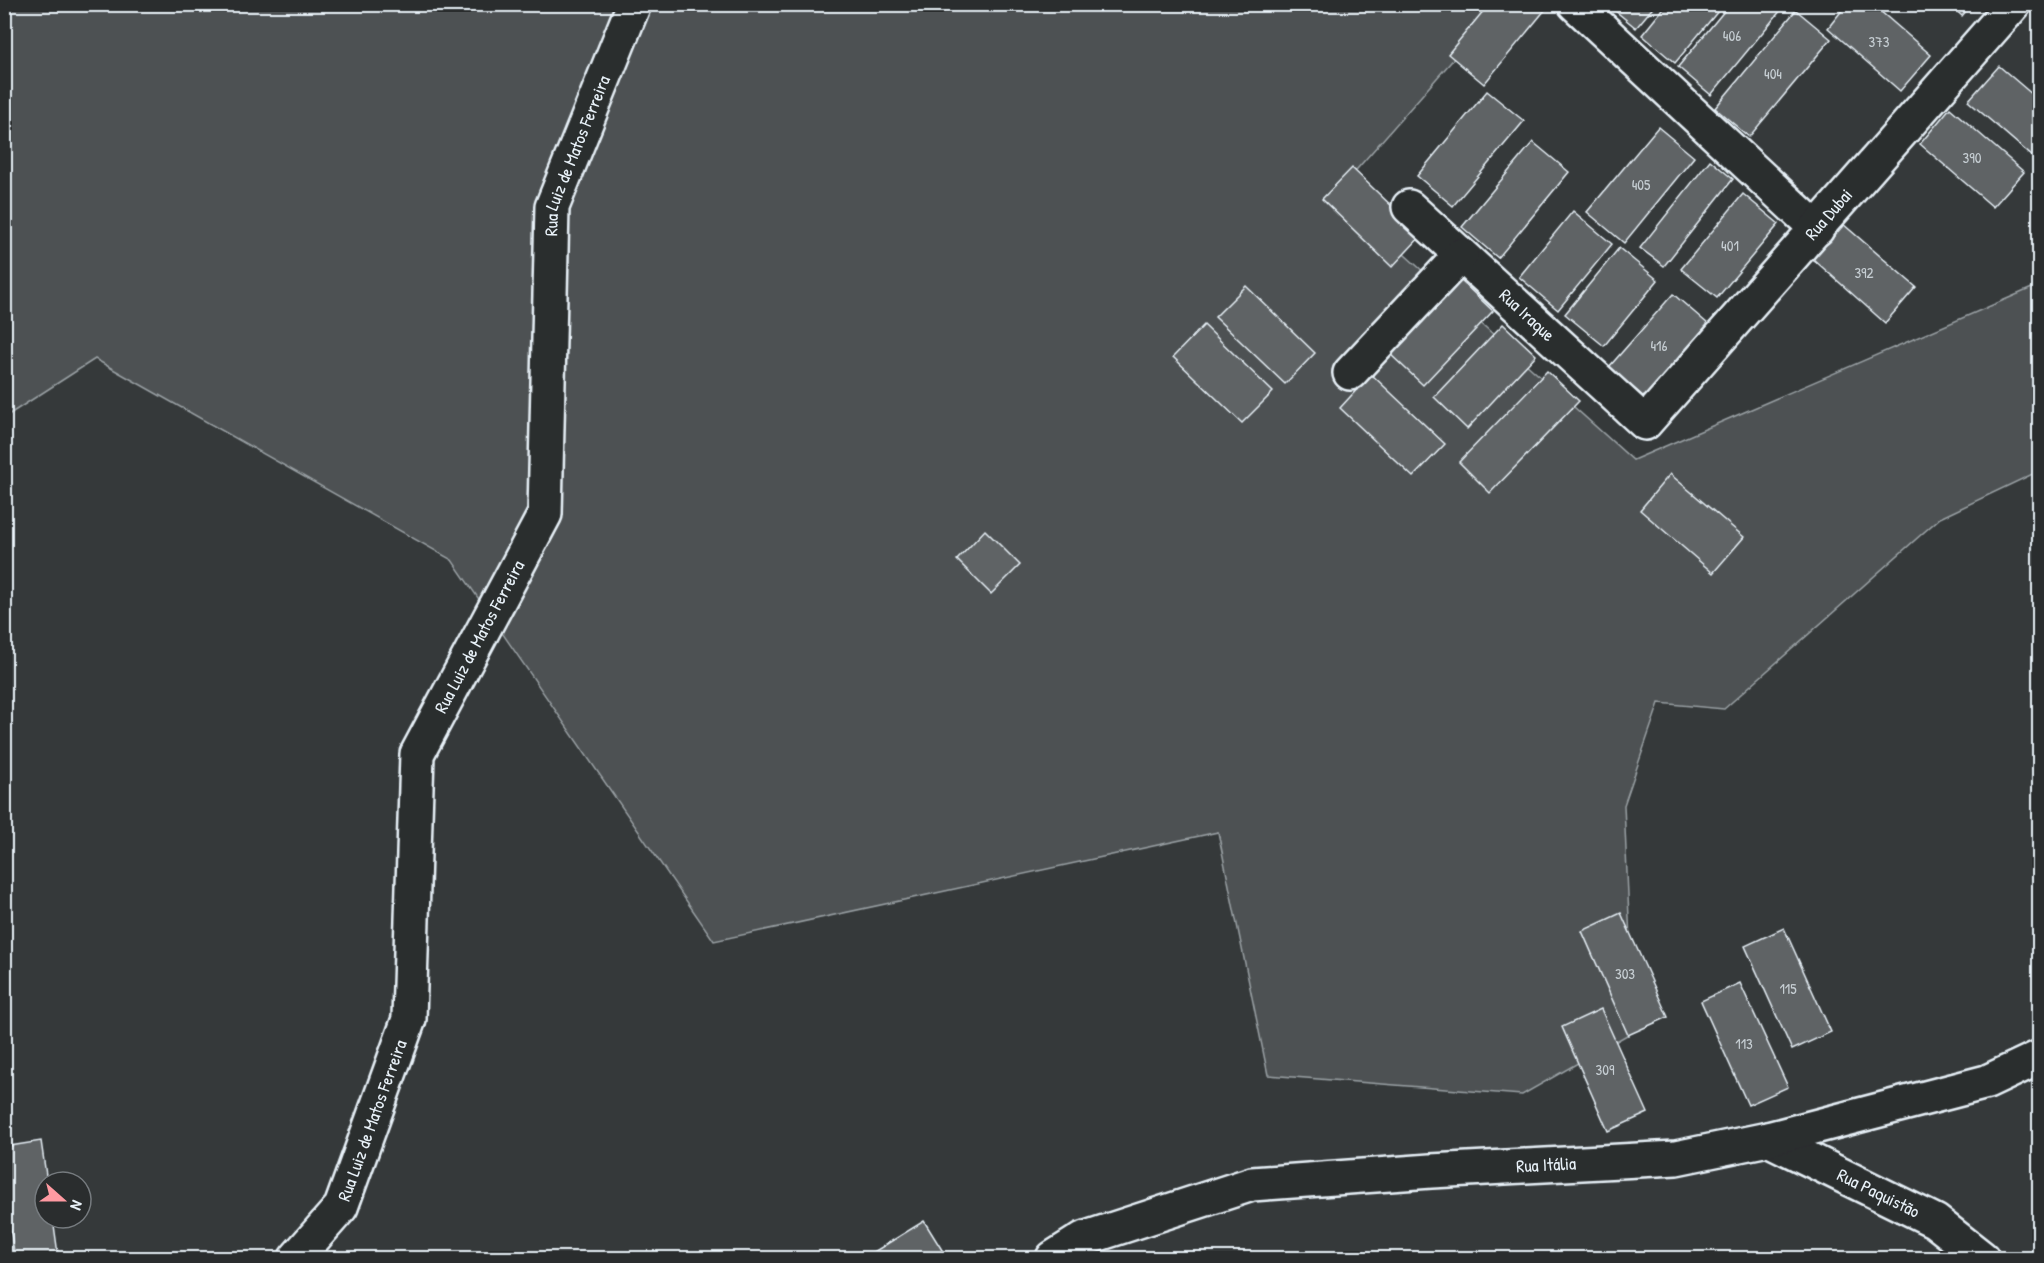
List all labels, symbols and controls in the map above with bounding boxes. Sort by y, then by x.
house number: 406 [1723,25,1741,46]
house number: 373 [1869,31,1890,52]
house number: 404 [1764,63,1782,84]
street label: Rua Luiz de Matos Ferreira [538,71,616,236]
house number: 390 [1963,147,1982,168]
house number: 405 [1632,174,1651,195]
street label: Rua Dubai [1799,183,1858,245]
house number: 401 [1721,235,1739,256]
house number: 392 [1854,262,1874,283]
street label: Rua Iraque [1494,283,1561,347]
house number: 416 [1650,335,1668,356]
street label: Rua Luiz de Matos Ferreira [428,556,530,717]
house number: 303 [1615,963,1635,984]
house number: 115 [1779,978,1797,999]
house number: 113 [1735,1033,1753,1054]
street label: Rua Luiz de Matos Ferreira [331,1036,412,1205]
house number: 309 [1596,1059,1615,1080]
street label: Rua Itália [1515,1150,1577,1178]
street label: Rua Paquistão [1833,1162,1924,1224]
north arrow [33,1170,93,1230]
text: N [65,1197,89,1214]

